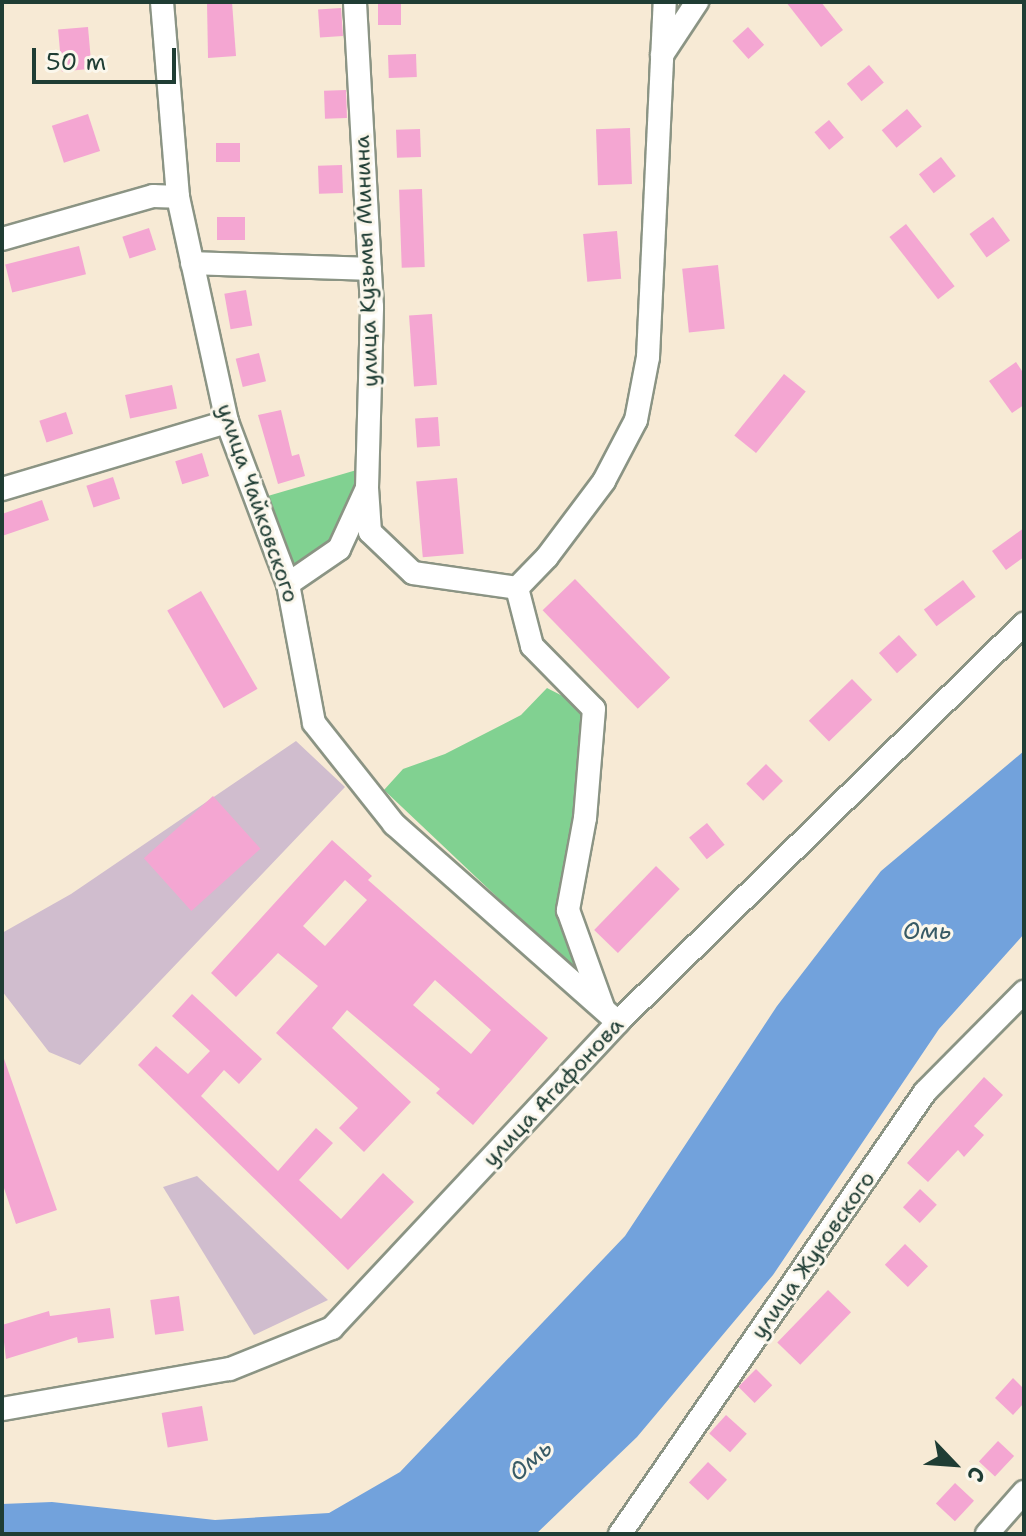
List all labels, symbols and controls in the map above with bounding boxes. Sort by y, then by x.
scale bar [36,32,180,82]
text: 50 m [46,46,106,78]
street label: улица Кузьмы Минина [348,135,384,387]
street label: улица Чайковского [212,400,304,606]
water label: Омь [903,918,951,946]
street label: улица Агафонова [477,1012,629,1172]
street label: улица Жуковского [745,1166,881,1344]
north arrow [914,1424,994,1504]
water label: Омь [503,1434,559,1488]
text: С [960,1462,992,1487]

